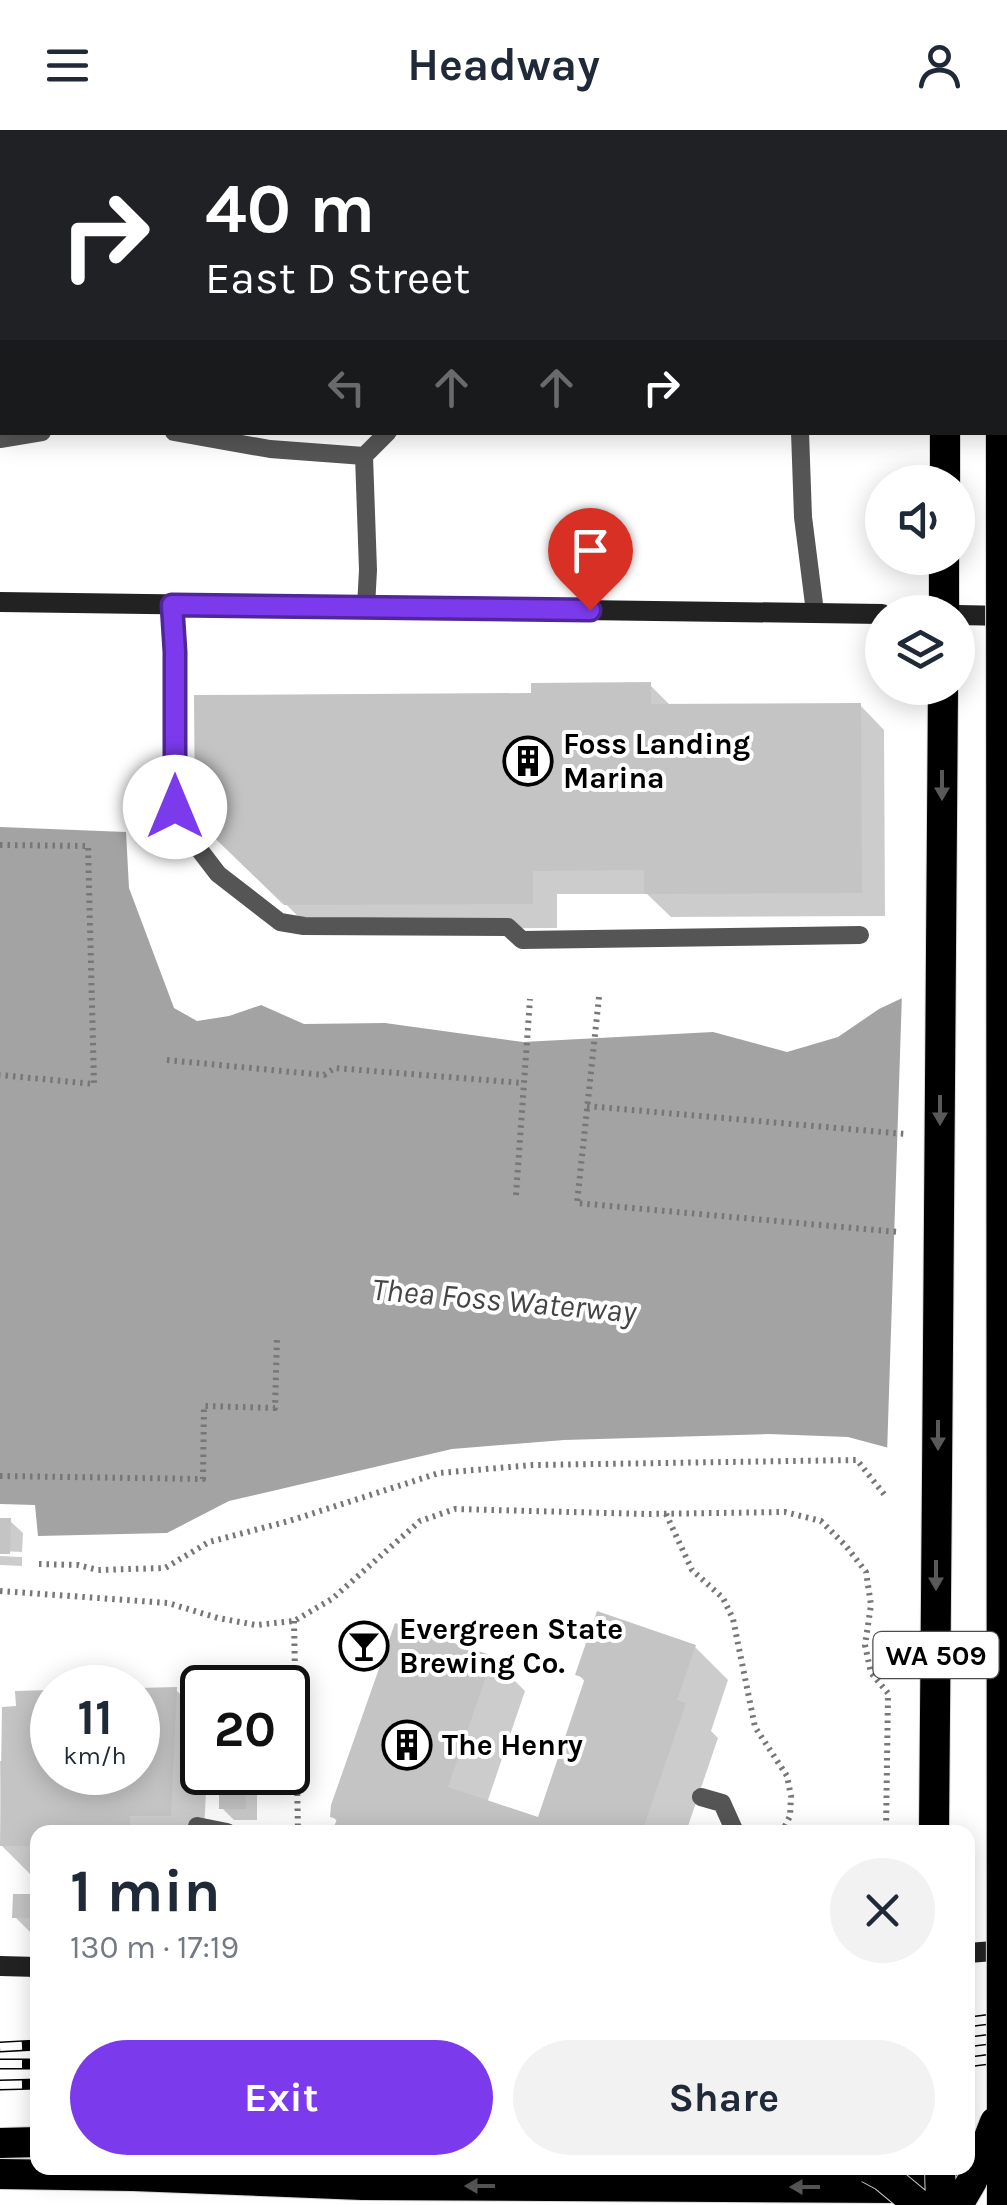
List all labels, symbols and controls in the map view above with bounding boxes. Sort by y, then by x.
icon: menu [40,38,95,93]
icon: person [912,38,967,93]
text: Headway [407,39,600,91]
text: 40 m [205,168,375,250]
icon: right [40,170,170,300]
text: East D Street [205,252,470,304]
icon: left [319,360,374,415]
icon: ahead [424,360,479,415]
icon: ahead [529,360,584,415]
icon: right [634,360,689,415]
map controls [865,465,975,705]
button: sound [865,465,975,575]
pin [548,508,633,611]
icon: arrive [563,523,618,578]
button: layers [865,595,975,705]
place label: Foss Landing Marina [563,726,750,796]
building icon: Foss Landing Marina [502,735,554,787]
position arrow [123,755,227,859]
one-way arrow [934,769,950,801]
one-way arrow [932,1094,948,1126]
water label: Thea Foss Waterway [370,1271,639,1331]
one-way arrow [929,1419,945,1451]
one-way arrow [928,1560,944,1592]
place label: Evergreen State Brewing Co. [399,1611,623,1681]
bar icon: Evergreen State Brewing Co. [338,1620,390,1672]
road number: WA 509 [874,1632,998,1678]
speed limit sign: 20 [180,1665,310,1795]
text: 11 [77,1688,113,1747]
building icon: The Henry [381,1719,433,1771]
place label: The Henry [442,1727,583,1763]
text: km/h [63,1741,127,1770]
text: 1 min [70,1856,221,1926]
button: close [830,1858,935,1963]
text: 130 m · 17:19 [70,1929,239,1966]
button: Exit [70,2040,493,2155]
button: Share [513,2040,935,2155]
one-way arrow [464,2178,496,2194]
one-way arrow [789,2179,821,2195]

